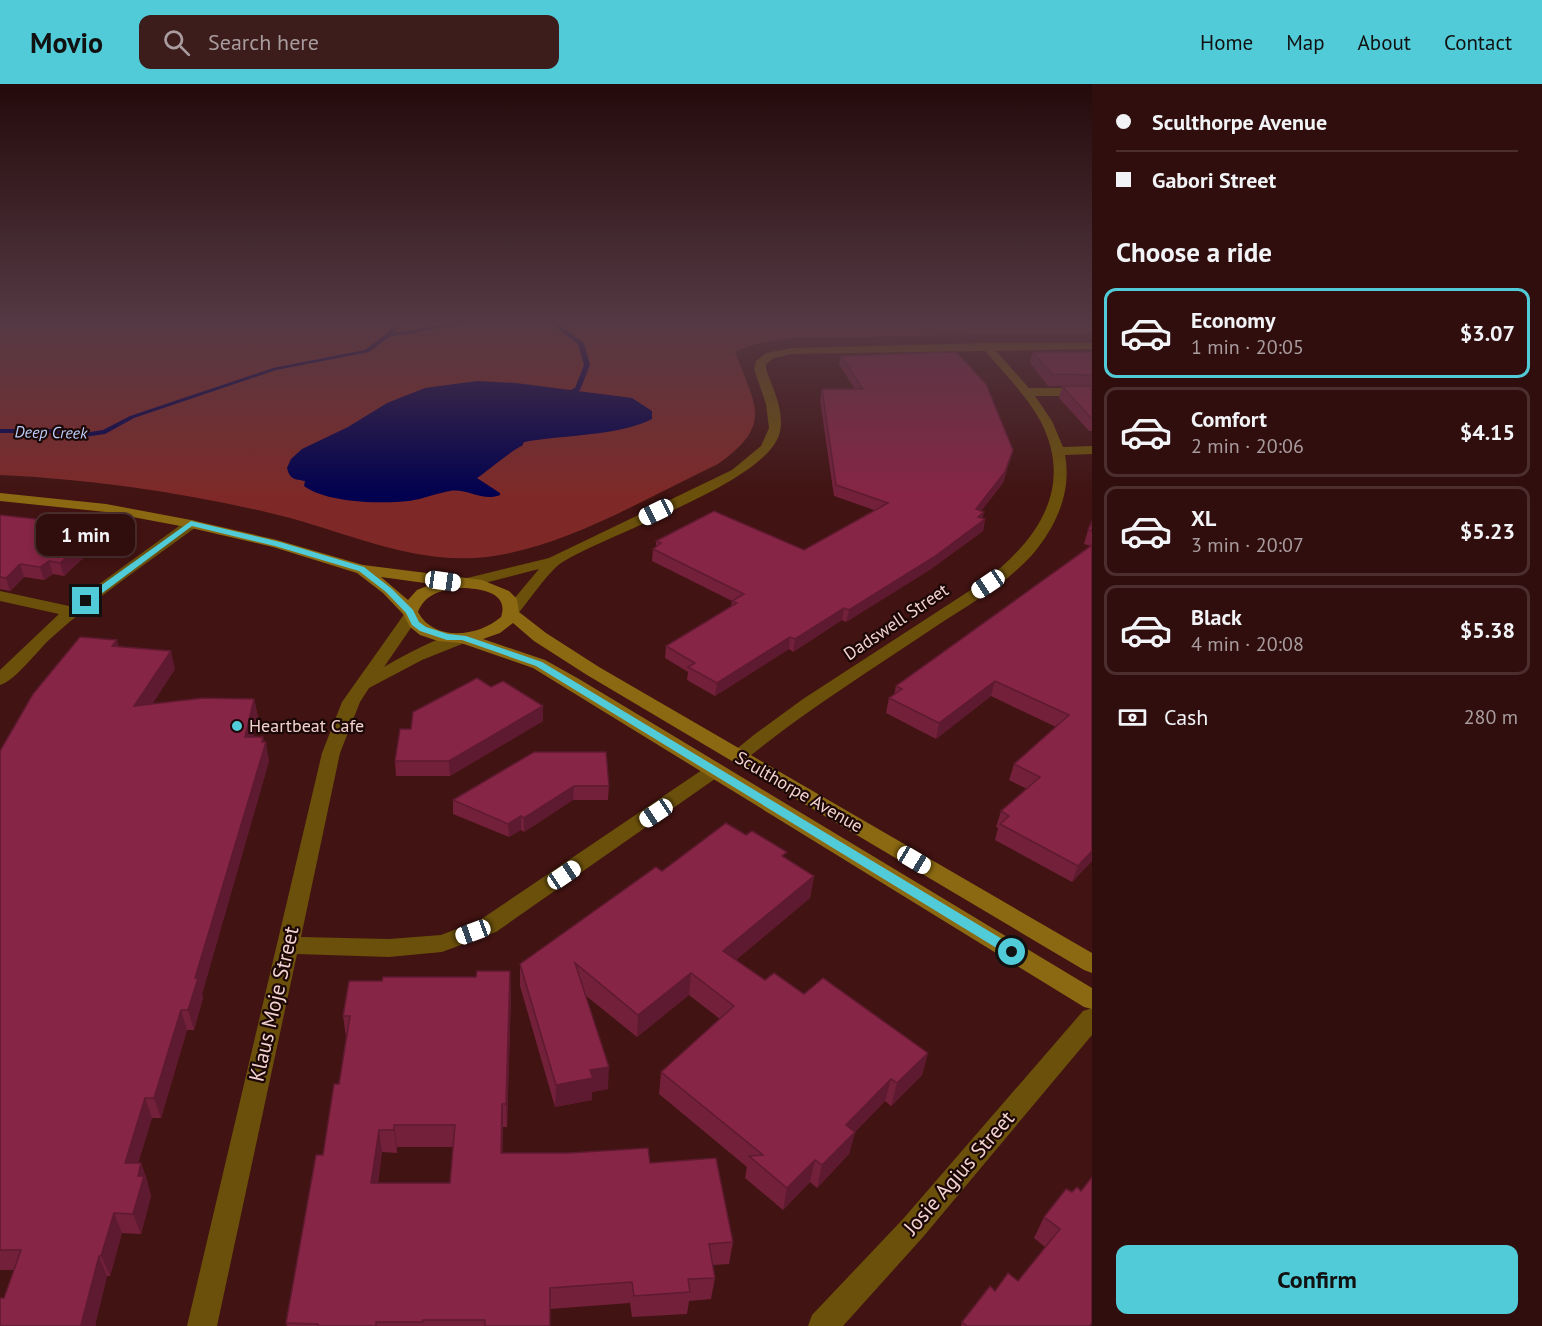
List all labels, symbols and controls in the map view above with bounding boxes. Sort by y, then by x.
search box [139,15,559,69]
text: Movio [30,24,103,61]
icon: search [160,26,193,59]
text: Search here [208,28,319,56]
text: Home [1200,29,1253,56]
text: Map [1286,29,1325,56]
text: About [1358,29,1411,56]
text: Contact [1444,29,1512,56]
text: Sculthorpe Avenue [1152,108,1327,136]
text: Gabori Street [1152,166,1276,194]
text: Choose a ride [1116,235,1272,269]
icon: car [1119,306,1173,360]
text: Economy [1191,306,1275,334]
text: $3.07 [1460,319,1515,347]
text: 1 min · 20:05 [1191,334,1304,360]
icon: car [1119,405,1173,459]
text: Comfort [1191,405,1267,433]
text: $4.15 [1460,418,1515,446]
water label: Deep Creek [15,421,88,443]
text: 2 min · 20:06 [1191,433,1304,459]
car [636,496,676,528]
icon: car [1119,504,1173,558]
text: XL [1191,504,1216,532]
callout: 1 min [36,514,136,556]
text: $5.23 [1460,517,1515,545]
text: 1 min [61,522,110,548]
text: 3 min · 20:07 [1191,532,1304,558]
car [968,566,1008,602]
car [424,570,462,592]
street label: Dadswell Street [839,578,952,665]
route end [72,587,99,614]
icon: car [1119,603,1173,657]
text: Black [1191,603,1242,631]
text: $5.38 [1460,616,1515,644]
text: 4 min · 20:08 [1191,631,1304,657]
icon: cash [1116,701,1149,734]
text: Cash [1164,703,1208,731]
text: 280 m [1464,704,1518,730]
place label: Heartbeat Cafe [249,714,364,737]
marker: Heartbeat Cafe [230,719,244,733]
street label: Sculthorpe Avenue [731,746,867,837]
car [636,795,676,831]
car [894,843,934,877]
car [544,857,584,893]
car [453,917,493,947]
street label: Klaus Moje Street [243,924,304,1084]
route start [998,938,1025,965]
street label: Josie Agius Street [897,1105,1020,1241]
button: Confirm [1116,1245,1518,1314]

